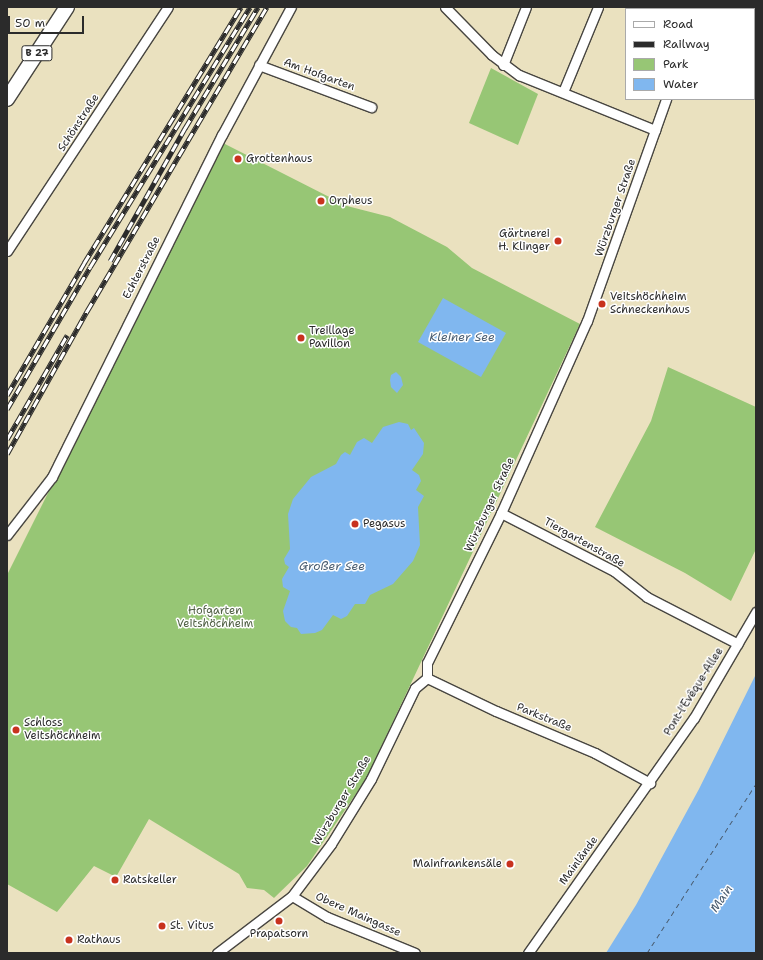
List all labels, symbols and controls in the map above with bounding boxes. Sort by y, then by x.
scale bar [10,8,86,34]
legend [625,8,755,100]
text: 50 m [15,15,45,31]
text: Road [663,16,693,32]
text: Railway [663,36,710,52]
road number: B 27 [21,45,53,61]
street label: Am Hofgarten [282,56,356,94]
text: Park [663,56,689,72]
text: Water [663,76,698,92]
street label: Schönstraße [56,92,102,154]
place label: Grottenhaus [246,152,313,166]
marker: Grottenhaus [233,154,243,164]
street label: Würzburger Straße [593,157,639,259]
place label: Orpheus [329,194,372,208]
marker: Orpheus [316,196,326,206]
place label: Gärtnerei H. Klinger [498,228,550,254]
street label: Echterstraße [121,234,163,302]
marker: Gärtnerei H. Klinger [553,236,563,246]
place label: Veitshöchheim Schneckenhaus [610,291,690,317]
marker: Veitshöchheim Schneckenhaus [597,299,607,309]
place label: Treillage Pavillon [309,325,355,351]
water label: Kleiner See [429,331,495,345]
marker: Treillage Pavillon [296,333,306,343]
street label: Würzburger Straße [462,456,518,554]
street label: Tiergartenstraße [541,515,627,571]
place label: Pegasus [363,517,405,531]
marker: Pegasus [350,519,360,529]
water label: Großer See [299,560,365,574]
park label: Hofgarten Veitshöchheim [177,605,253,631]
street label: Pont-l'Evêque-Allee [662,645,726,739]
street label: Parkstraße [515,701,573,735]
place label: Schloss Veitshöchheim [24,717,100,743]
marker: Schloss Veitshöchheim [11,725,21,735]
street label: Würzburger Straße [310,754,374,848]
street label: Mainlände [557,834,601,888]
place label: Mainfrankensäle [413,857,502,871]
marker: Mainfrankensäle [505,859,515,869]
place label: Ratskeller [123,873,177,887]
marker: Ratskeller [110,875,120,885]
water label: Main [708,883,736,915]
street label: Obere Maingasse [313,890,403,940]
marker: Prapatsorn [274,916,284,926]
place label: St. Vitus [170,919,214,933]
marker: St. Vitus [157,921,167,931]
place label: Prapatsorn [250,927,308,941]
place label: Rathaus [77,933,121,947]
marker: Rathaus [64,935,74,945]

